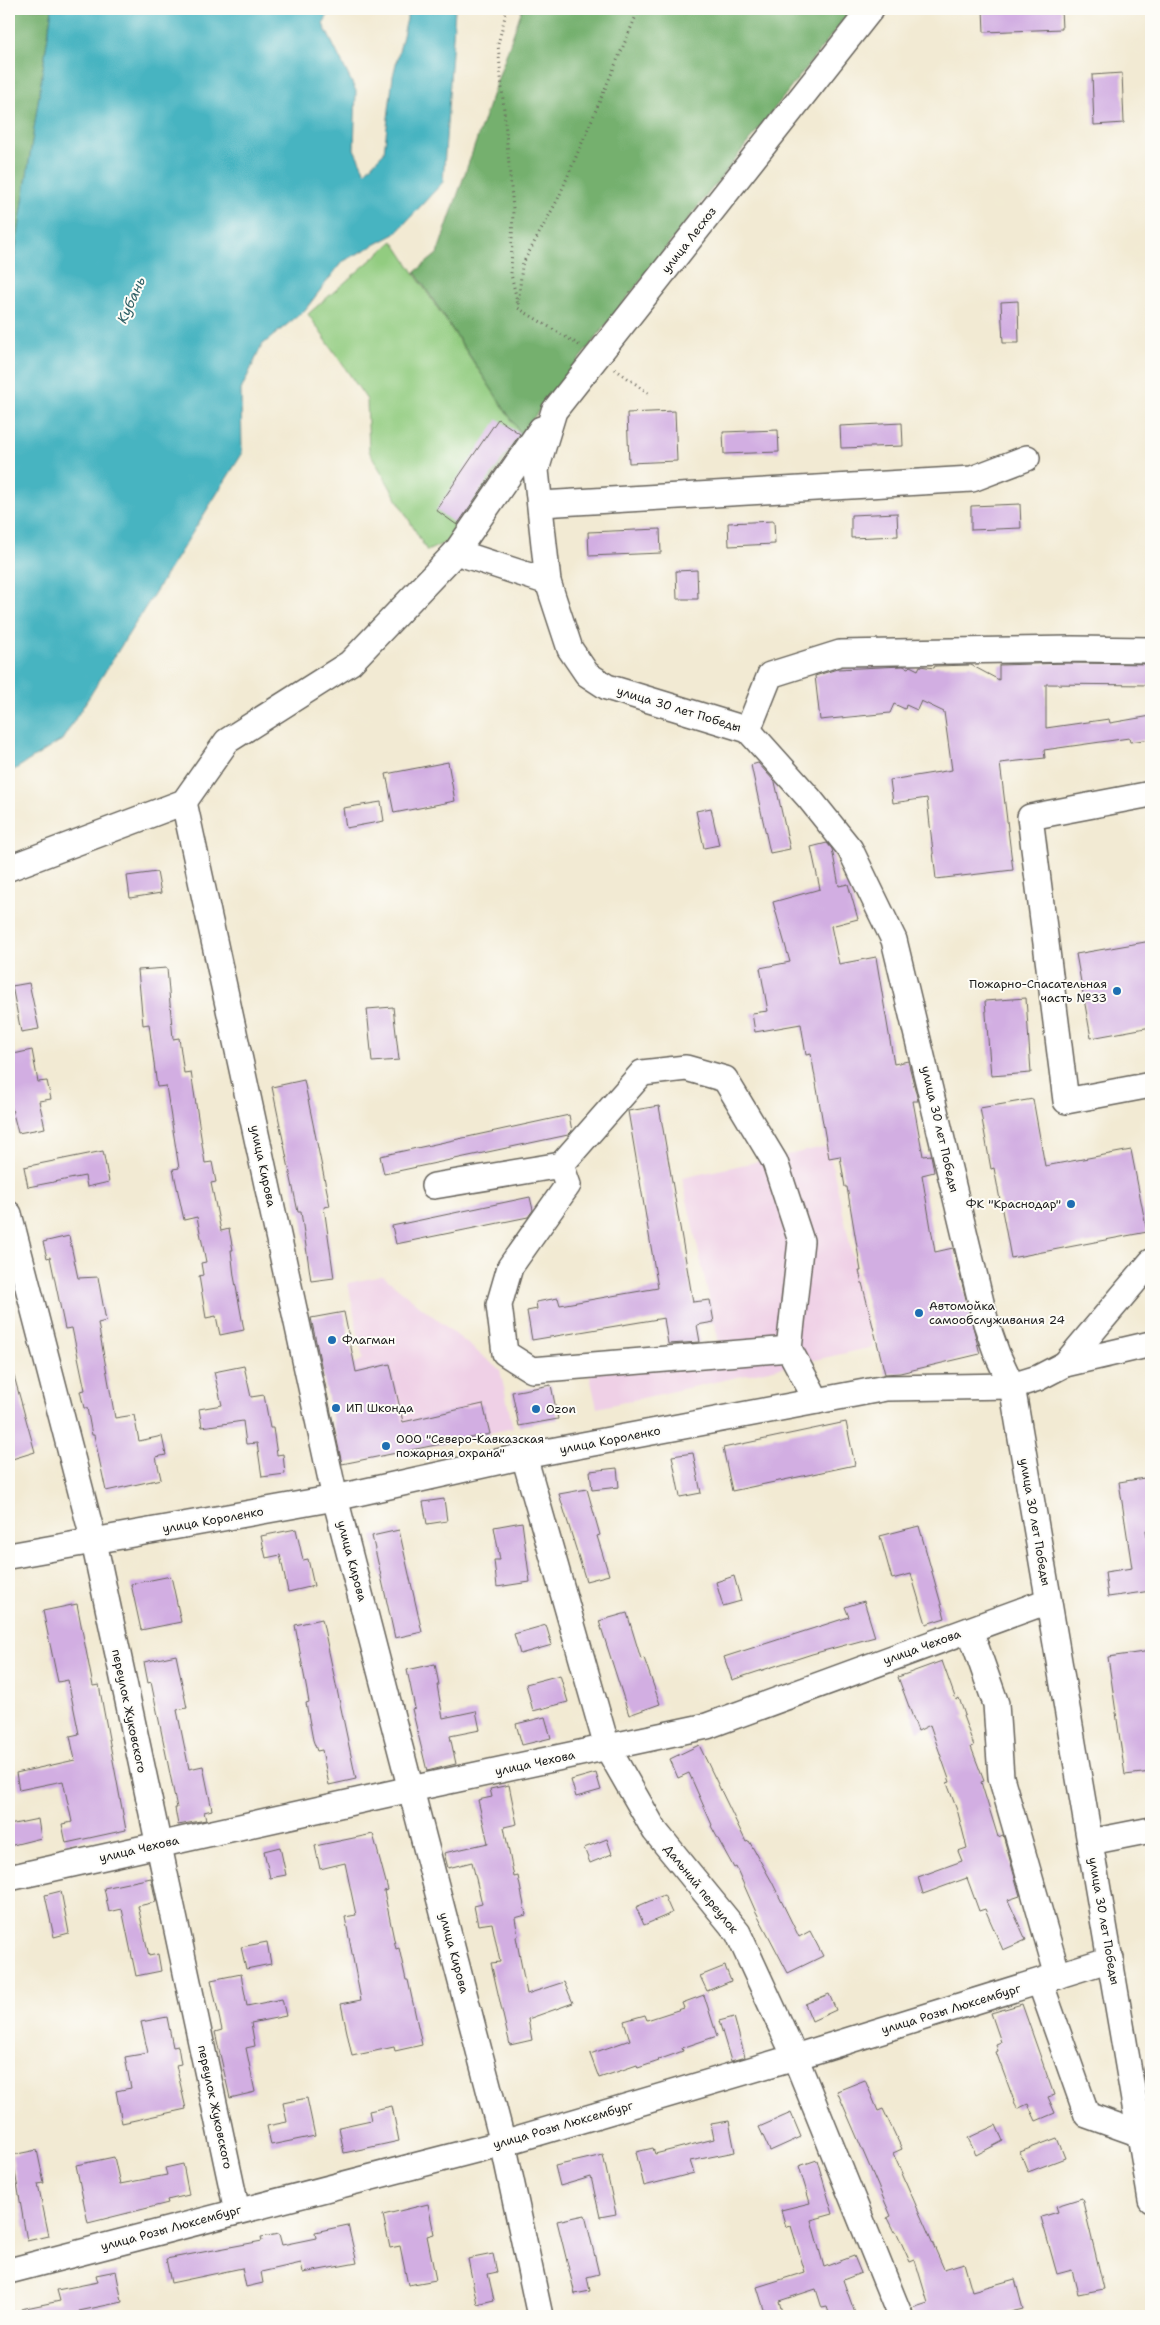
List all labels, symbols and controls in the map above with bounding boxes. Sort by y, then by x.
street label: улица Лесхоз [658,204,720,276]
water label: Кубань [113,274,149,326]
street label: улица 30 лет Победы [615,682,743,736]
place label: Пожарно-Спасательная часть №33 [969,976,1107,1006]
marker: Пожарно-Спасательная часть №33 [1111,985,1123,997]
street label: улица 30 лет Победы [918,1064,962,1194]
street label: улица Кирова [247,1124,280,1209]
place label: ФК "Краснодар" [966,1196,1061,1212]
marker: ФК "Краснодар" [1065,1198,1077,1210]
place label: Автомойка самообслуживания 24 [929,1298,1065,1328]
marker: Автомойка самообслуживания 24 [913,1307,925,1319]
place label: Флагман [342,1332,395,1348]
marker: Флагман [326,1334,338,1346]
place label: ИП Шконда [346,1400,414,1416]
place label: Ozon [546,1401,576,1417]
marker: ИП Шконда [330,1402,342,1414]
marker: Ozon [530,1403,542,1415]
street label: улица Короленко [558,1422,662,1458]
place label: ООО "Северо-Кавказская пожарная охрана" [396,1431,544,1461]
marker: ООО "Северо-Кавказская пожарная охрана" [380,1440,392,1452]
street label: улица 30 лет Победы [1016,1457,1054,1587]
street label: улица Короленко [161,1503,265,1537]
street label: улица Кирова [333,1519,371,1604]
street label: улица Чехова [881,1625,963,1668]
street label: переулок Жуковского [108,1648,150,1774]
street label: улица Чехова [494,1747,577,1779]
street label: улица Чехова [98,1832,181,1866]
street label: Дальний переулок [660,1841,742,1937]
street label: улица 30 лет Победы [1085,1856,1123,1986]
street label: улица Кирова [435,1911,473,1996]
street label: улица Розы Люксембург [879,1980,1023,2038]
street label: переулок Жуковского [194,2044,236,2170]
street label: улица Розы Люксембург [491,2097,636,2153]
street label: улица Розы Люксембург [99,2201,244,2254]

